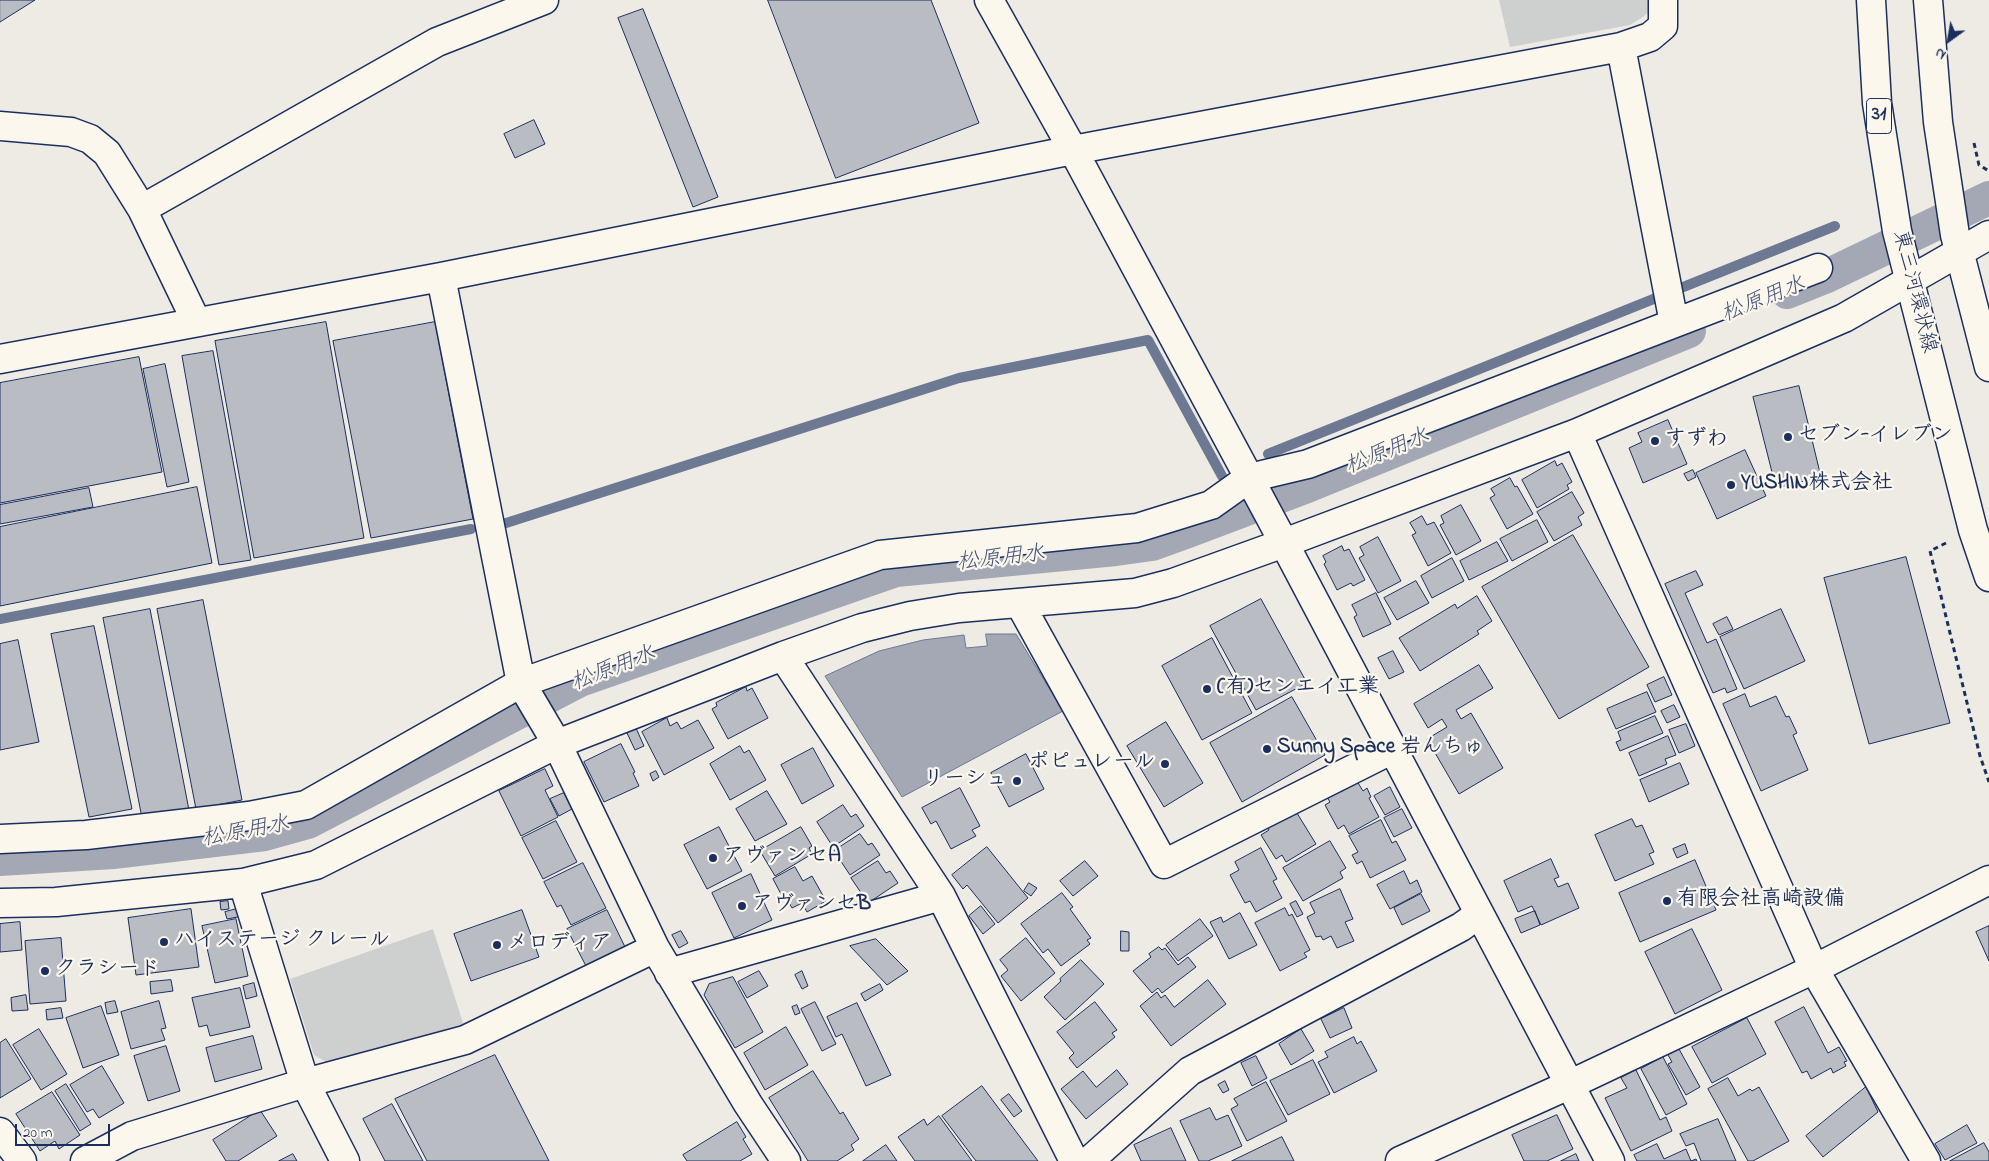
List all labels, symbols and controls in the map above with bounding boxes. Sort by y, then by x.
north arrow [1924,15,1974,65]
text: N [1931,42,1950,65]
road number: 31 [1866,98,1892,134]
street label: 東三河環状線 [1886,228,1940,356]
water label: 松原用水 [1718,272,1810,330]
water label: 松原用水 [1342,424,1434,482]
place label: セブン-イレブン [1798,424,1953,450]
place label: すずわ [1665,428,1728,454]
marker: セブン-イレブン [1782,431,1794,443]
marker: すずわ [1649,435,1661,447]
place label: YUSHIN株式会社 [1741,472,1893,498]
marker: YUSHIN株式会社 [1725,479,1737,491]
water label: 松原用水 [956,542,1046,578]
water label: 松原用水 [568,642,660,698]
place label: (有)センエイ工業 [1217,676,1379,702]
marker: (有)センエイ工業 [1201,683,1213,695]
place label: Sunny Space 岩んちゅ [1277,736,1484,762]
marker: Sunny Space 岩んちゅ [1261,743,1273,755]
place label: ポピュレール [1028,751,1155,777]
marker: ポピュレール [1159,758,1171,770]
place label: リーシュ [923,768,1007,794]
marker: リーシュ [1011,775,1023,787]
water label: 松原用水 [200,812,292,854]
place label: アヴァンセA [723,845,841,871]
marker: アヴァンセA [707,852,719,864]
place label: 有限会社高崎設備 [1677,888,1845,914]
place label: アヴァンセB [752,893,871,919]
marker: 有限会社高崎設備 [1661,895,1673,907]
marker: アヴァンセB [736,900,748,912]
place label: ハイステージ クレール [174,929,390,955]
place label: メロディア [507,932,612,958]
marker: ハイステージ クレール [158,936,170,948]
marker: メロディア [491,939,503,951]
place label: クラシード [55,958,160,984]
marker: クラシード [39,965,51,977]
scale bar [18,1114,112,1146]
text: 20 m [23,1122,52,1144]

